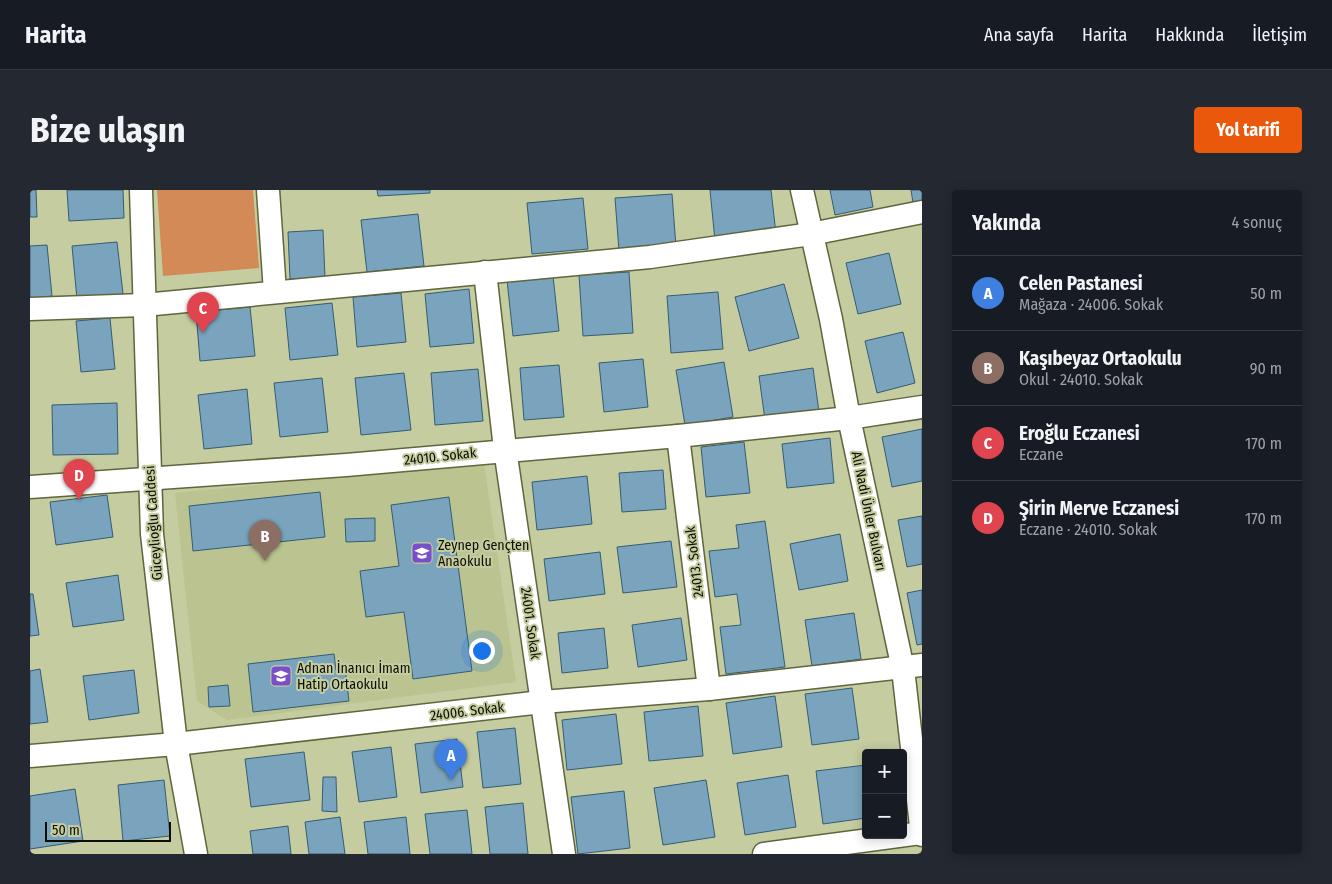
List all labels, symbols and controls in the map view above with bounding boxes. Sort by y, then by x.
text: Harita [25,21,87,49]
text: Ana sayfa [984,24,1054,46]
text: Harita [1082,24,1127,46]
text: Hakkında [1155,24,1224,46]
text: İletişim [1252,24,1307,46]
button: Yol tarifi [1194,107,1302,153]
text: Bize ulaşın [30,109,185,151]
text: Yakında [972,210,1041,236]
text: 4 sonuç [1232,213,1282,232]
text: Celen Pastanesi [1019,272,1143,295]
text: A [984,284,992,303]
text: 50 m [1250,284,1282,303]
pin: C [187,292,219,333]
text: Mağaza · 24006. Sokak [1019,295,1163,314]
text: Kaşıbeyaz Ortaokulu [1019,347,1182,370]
text: B [984,359,992,378]
text: 90 m [1250,359,1282,378]
text: Okul · 24010. Sokak [1019,370,1143,389]
text: Eroğlu Eczanesi [1019,422,1140,445]
text: C [984,434,992,453]
text: 170 m [1245,434,1282,453]
street label: 24010. Sokak [403,444,478,469]
text: Eczane [1019,445,1063,464]
street label: Ali Nadi Ünler Bulvarı [848,450,890,572]
pin: D [63,459,95,500]
street label: Güceylioğlu Caddesi [141,465,166,581]
text: Şirin Merve Eczanesi [1019,497,1179,520]
text: D [983,509,993,528]
text: 170 m [1245,509,1282,528]
pin: B [249,520,281,561]
text: Eczane · 24010. Sokak [1019,520,1157,539]
street label: 24013. Sokak [682,525,707,599]
place label: Zeynep Gençten Anaokulu [438,537,529,570]
school or university icon: Zeynep Gençten Anaokulu [410,541,434,565]
street label: 24001. Sokak [517,586,544,661]
your location [469,638,495,664]
place label: Adnan İnanıcı İmam Hatip Ortaokulu [297,660,410,693]
school or university icon: Adnan İnanıcı İmam Hatip Ortaokulu [269,664,293,688]
street label: 24006. Sokak [429,698,506,724]
pin: A [435,739,467,780]
map controls [862,749,907,839]
button: + [862,749,907,794]
button: − [862,794,907,839]
scale bar [45,819,171,842]
text: 50 m [52,822,80,839]

